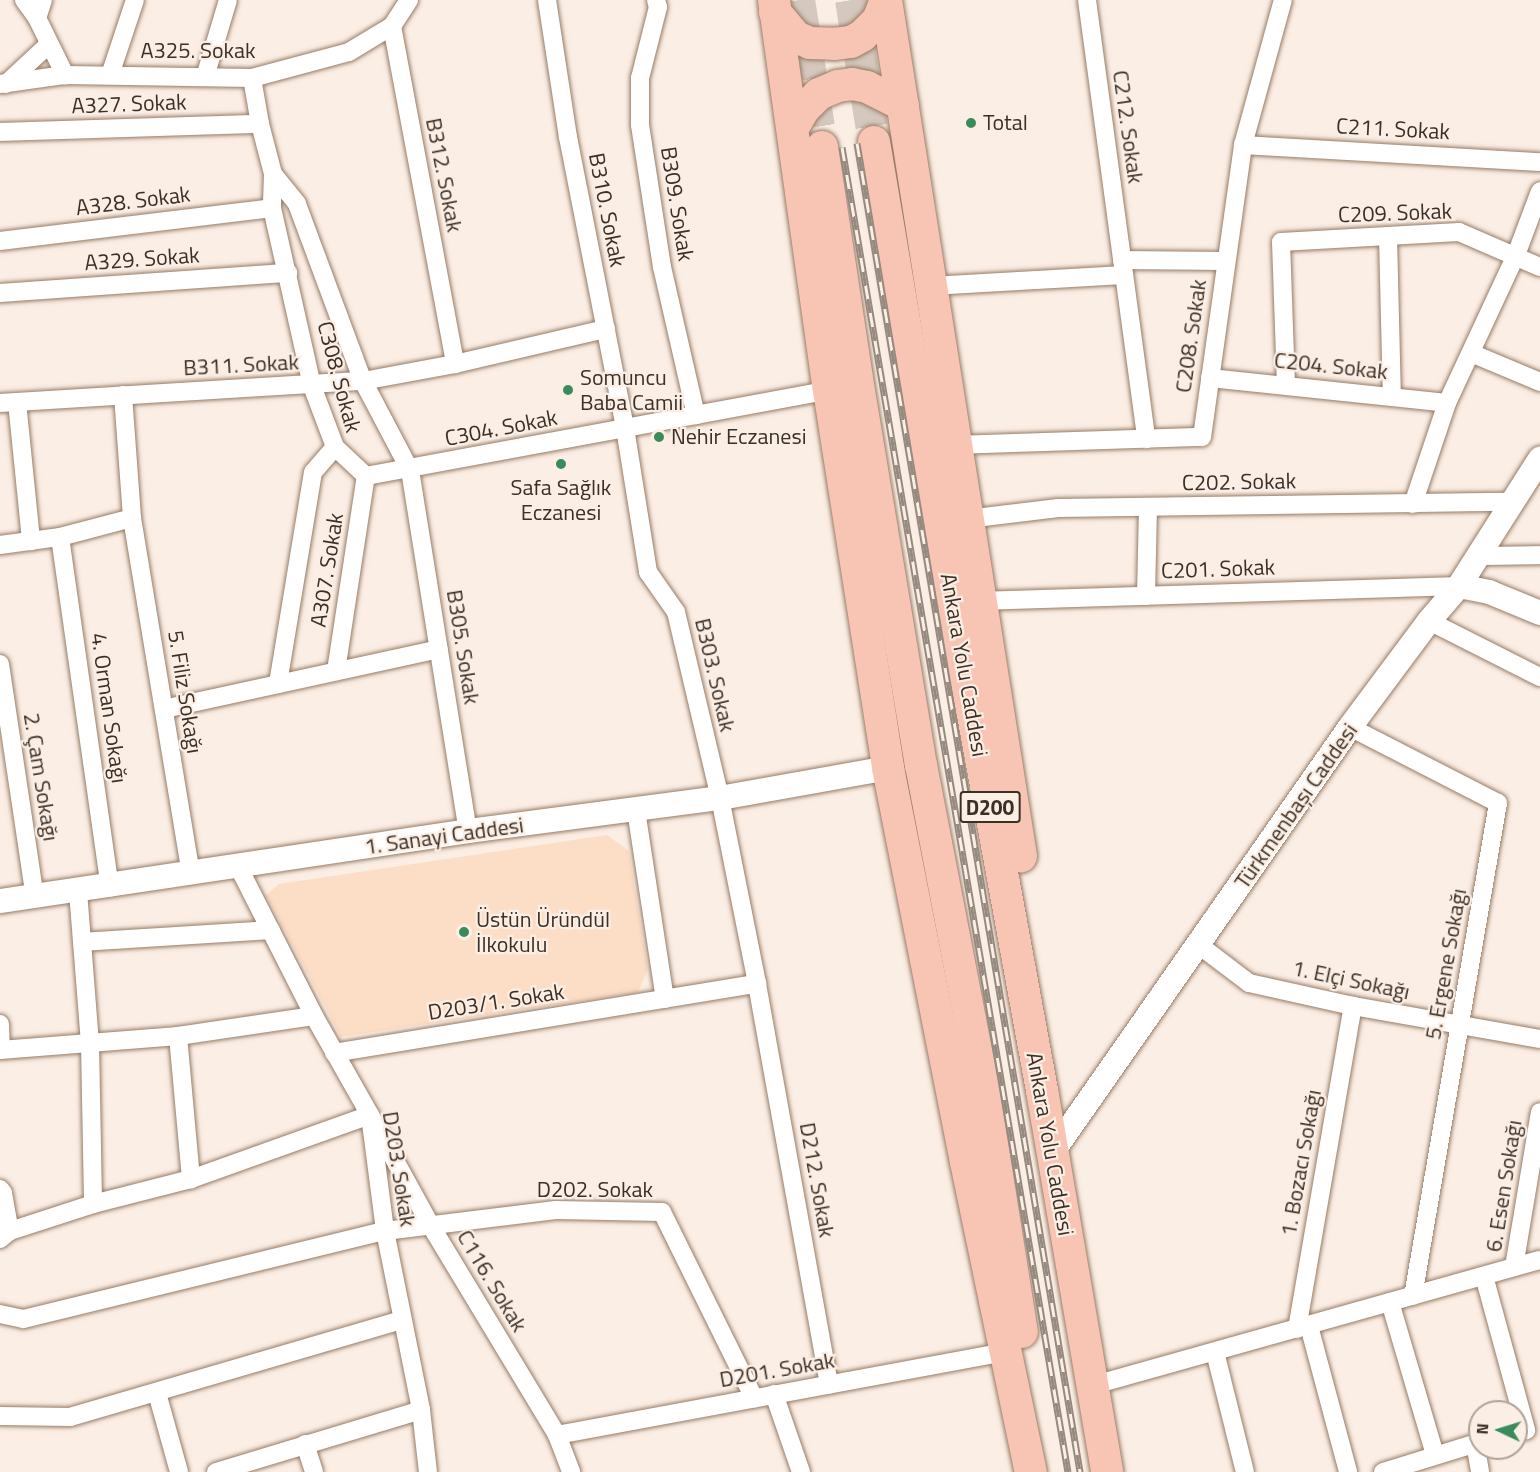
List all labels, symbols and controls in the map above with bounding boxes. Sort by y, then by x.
street label: A325. Sokak [140,38,256,64]
street label: C212. Sokak [1107,69,1149,185]
street label: A327. Sokak [71,89,187,119]
place label: Total [983,110,1028,136]
street label: C211. Sokak [1335,113,1451,145]
street label: B312. Sokak [420,116,468,234]
marker: Total [964,116,978,130]
street label: B309. Sokak [655,145,699,263]
street label: B310. Sokak [583,151,631,269]
street label: A328. Sokak [74,181,192,221]
street label: C209. Sokak [1338,198,1452,228]
street label: A329. Sokak [84,242,200,276]
street label: C208. Sokak [1170,278,1212,394]
street label: C308. Sokak [311,318,367,436]
street label: C204. Sokak [1273,347,1389,385]
street label: B311. Sokak [183,349,299,381]
place label: Somuncu Baba Camii [580,364,683,416]
marker: Somuncu Baba Camii [561,383,575,397]
street label: C304. Sokak [442,404,560,452]
place label: Nehir Eczanesi [671,424,807,450]
marker: Nehir Eczanesi [652,430,666,444]
marker: Safa Sağlık Eczanesi [554,457,568,471]
street label: C202. Sokak [1182,468,1296,496]
place label: Safa Sağlık Eczanesi [511,474,611,526]
street label: A307. Sokak [305,511,349,629]
street label: C201. Sokak [1161,554,1275,584]
street label: Ankara Yolu Caddesi [935,571,993,759]
street label: B305. Sokak [441,588,485,706]
street label: B303. Sokak [689,616,741,734]
street label: 5. Filiz Sokağı [162,629,208,755]
street label: 4. Orman Sokağı [85,631,133,785]
street label: 2. Çam Sokağı [18,711,64,843]
street label: Türkmenbaşı Caddesi [1229,718,1363,894]
road number: D200 [958,789,1022,825]
street label: 1. Sanayi Caddesi [363,812,525,860]
street label: 5. Ergene Sokağı [1420,886,1472,1042]
place label: Üstün Üründül İlkokulu [476,906,610,957]
marker: Üstün Üründül İlkokulu [457,925,471,939]
street label: 1. Elçi Sokağı [1290,955,1412,1005]
street label: D203/1. Sokak [426,978,566,1026]
street label: Ankara Yolu Caddesi [1021,1050,1079,1238]
street label: 1. Bozacı Sokağı [1275,1088,1327,1238]
street label: D203. Sokak [377,1109,421,1229]
street label: 6. Esen Sokağı [1481,1118,1527,1254]
street label: D212. Sokak [794,1120,840,1240]
street label: D202. Sokak [537,1177,653,1203]
street label: C116. Sokak [451,1225,533,1337]
street label: D201. Sokak [717,1347,837,1393]
north arrow [1468,1400,1528,1460]
text: N [1470,1423,1494,1435]

